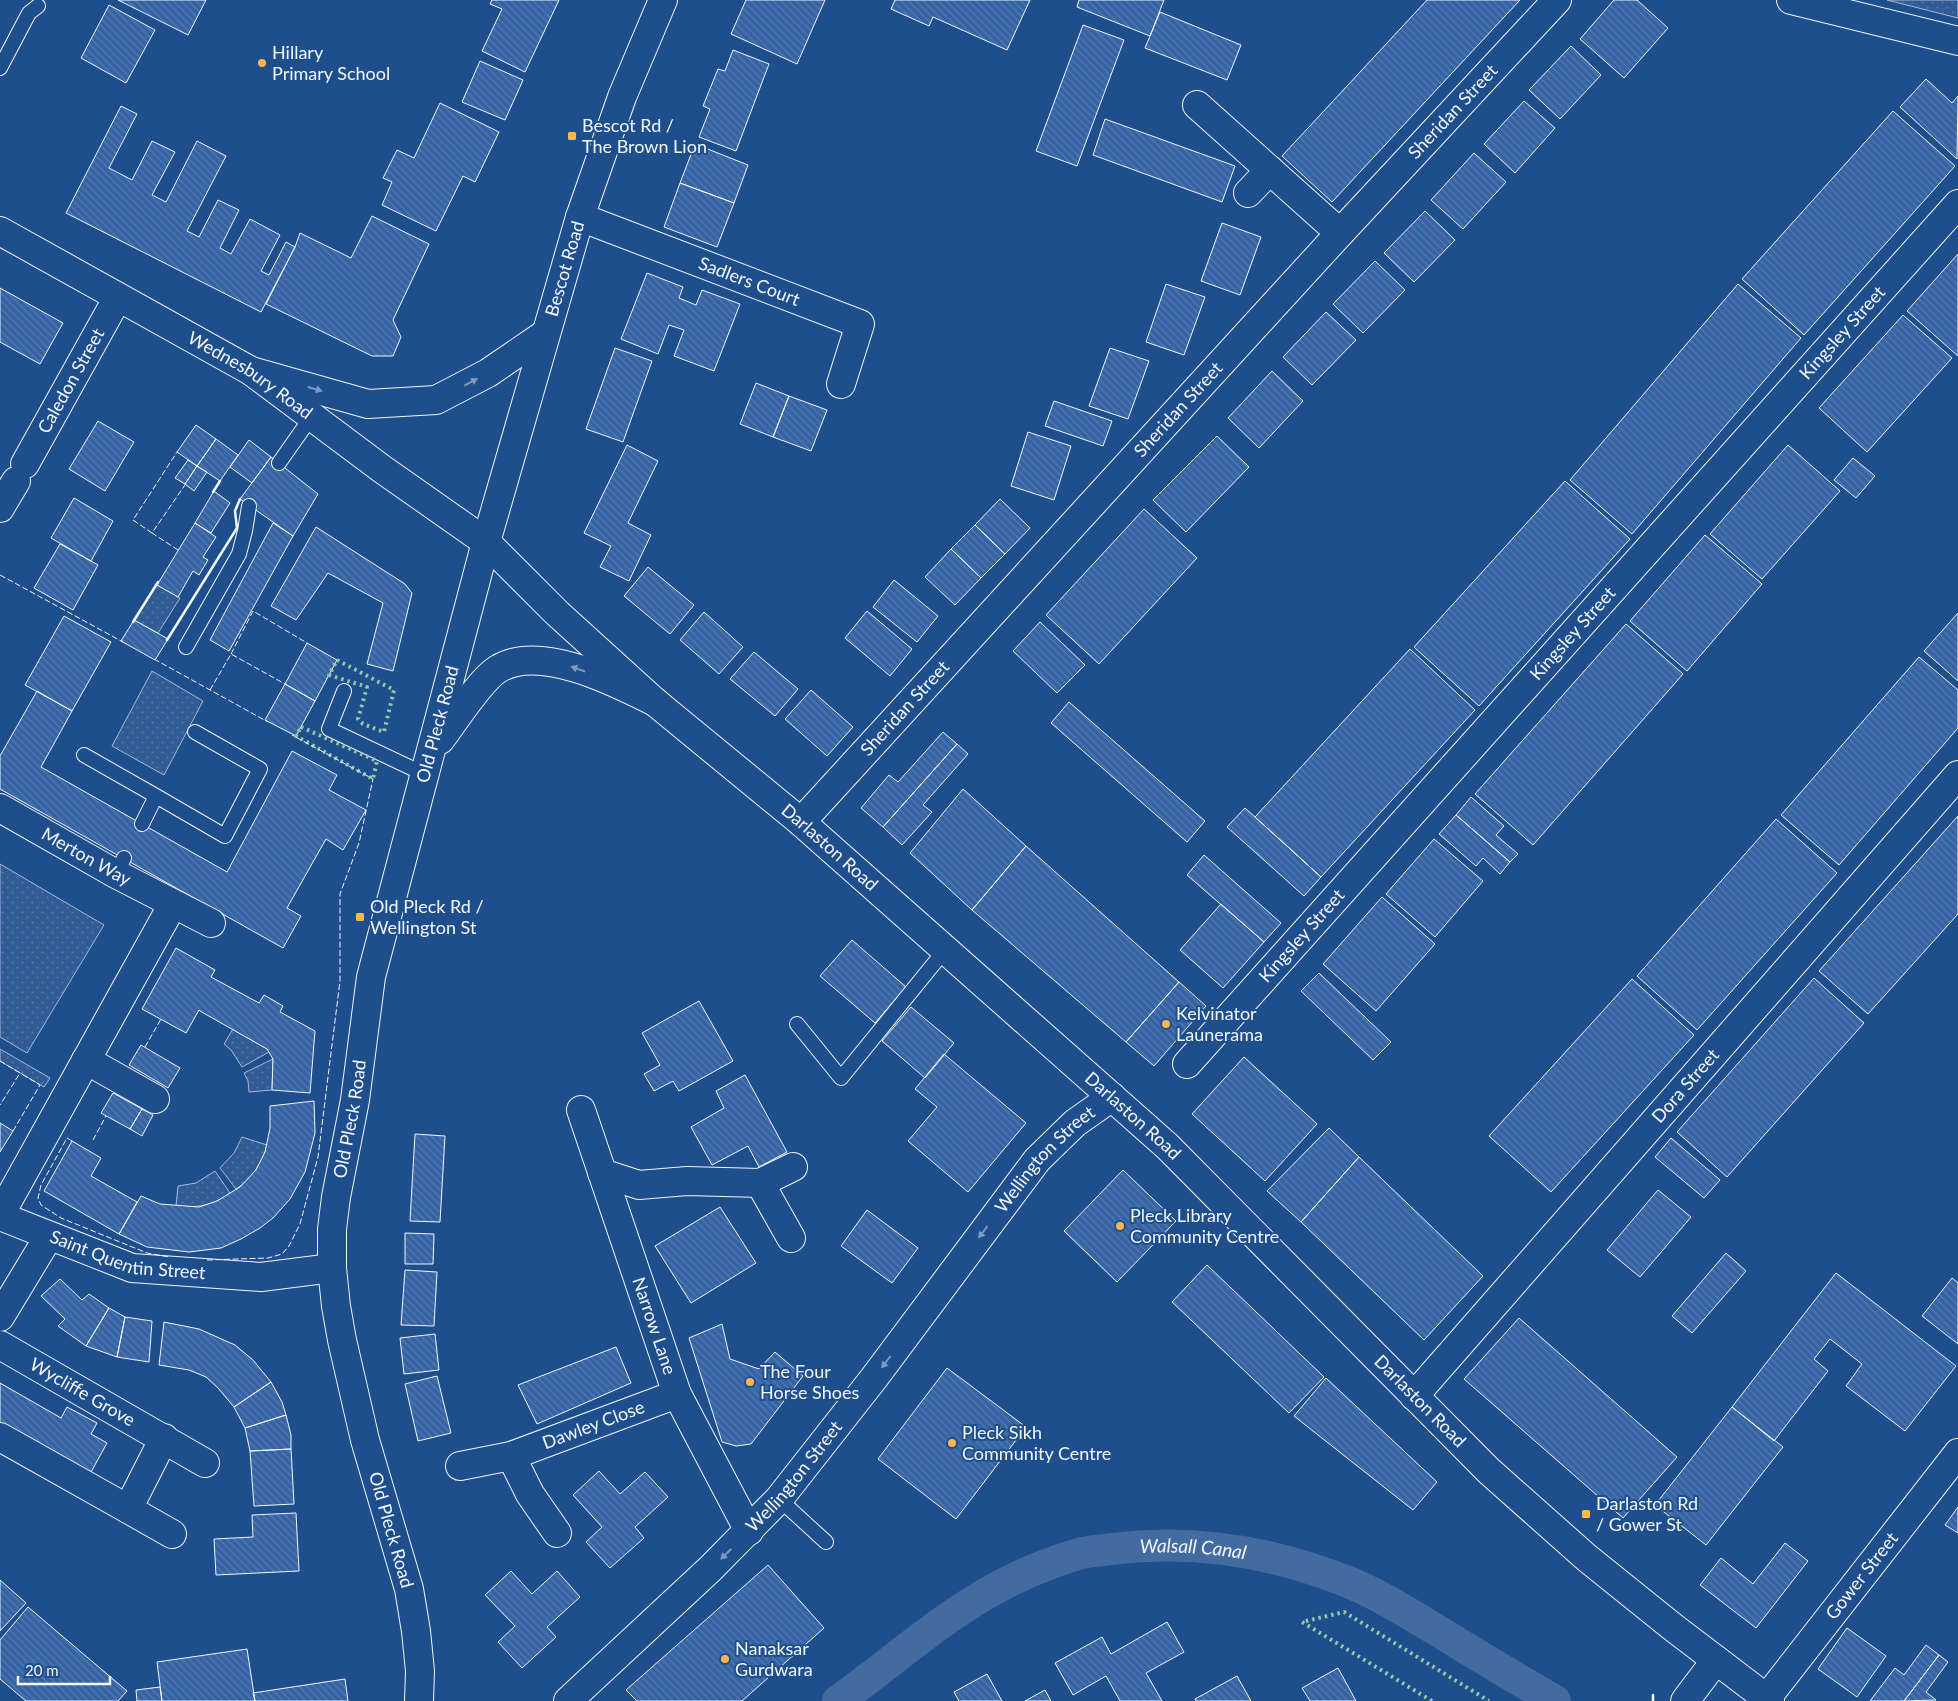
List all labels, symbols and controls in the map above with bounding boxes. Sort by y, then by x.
place label: Hillary Primary School [272,41,390,84]
marker: Hillary Primary School [256,57,268,69]
street label: Sheridan Street [1403,59,1502,163]
place label: Bescot Rd / The Brown Lion [582,114,707,157]
marker: Bescot Rd / The Brown Lion [566,130,578,142]
street label: Bescot Road [540,218,588,319]
street label: Sadlers Court [696,251,804,310]
street label: Kingsley Street [1794,281,1890,383]
street label: Caledon Street [32,324,109,437]
street label: Wednesbury Road [184,326,317,423]
street label: Sheridan Street [1129,356,1227,461]
one-way arrow [463,378,478,386]
one-way arrow [307,385,323,393]
street label: Kingsley Street [1525,581,1620,684]
street label: Sheridan Street [855,655,954,760]
street label: Old Pleck Road [411,663,463,785]
one-way arrow [571,665,586,672]
street label: Darlaston Road [777,799,883,895]
street label: Merton Way [38,822,136,890]
street label: Kingsley Street [1254,884,1349,987]
place label: Old Pleck Rd / Wellington St [370,895,484,938]
marker: Old Pleck Rd / Wellington St [354,911,366,923]
place label: Kelvinator Launerama [1176,1002,1263,1045]
marker: Kelvinator Launerama [1160,1018,1172,1030]
street label: Dora Street [1646,1043,1723,1127]
street label: Old Pleck Road [328,1058,370,1180]
street label: Darlaston Road [1081,1067,1186,1164]
street label: Wellington Street [990,1100,1099,1217]
place label: Pleck Library Community Centre [1130,1204,1279,1247]
marker: Pleck Library Community Centre [1114,1220,1126,1232]
street label: Saint Quentin Street [47,1225,207,1283]
one-way arrow [978,1225,988,1239]
street label: Narrow Lane [628,1274,682,1377]
street label: Darlaston Road [1370,1350,1471,1451]
street label: Wycliffe Grove [26,1353,140,1431]
one-way arrow [880,1355,891,1368]
place label: The Four Horse Shoes [760,1360,859,1403]
marker: The Four Horse Shoes [744,1376,756,1388]
street label: Dawley Close [539,1395,647,1453]
street label: Wellington Street [741,1416,846,1536]
place label: Pleck Sikh Community Centre [962,1421,1111,1464]
marker: Pleck Sikh Community Centre [946,1437,958,1449]
street label: Old Pleck Road [365,1469,419,1590]
place label: Darlaston Rd / Gower St [1596,1492,1698,1535]
marker: Darlaston Rd / Gower St [1580,1508,1592,1520]
street label: Gower Street [1820,1527,1902,1624]
water label: Walsall Canal [1139,1533,1248,1563]
one-way arrow [720,1548,732,1560]
place label: Nanaksar Gurdwara [735,1637,813,1680]
marker: Nanaksar Gurdwara [719,1653,731,1665]
scale bar [18,1654,110,1686]
text: 20 m [25,1661,59,1679]

